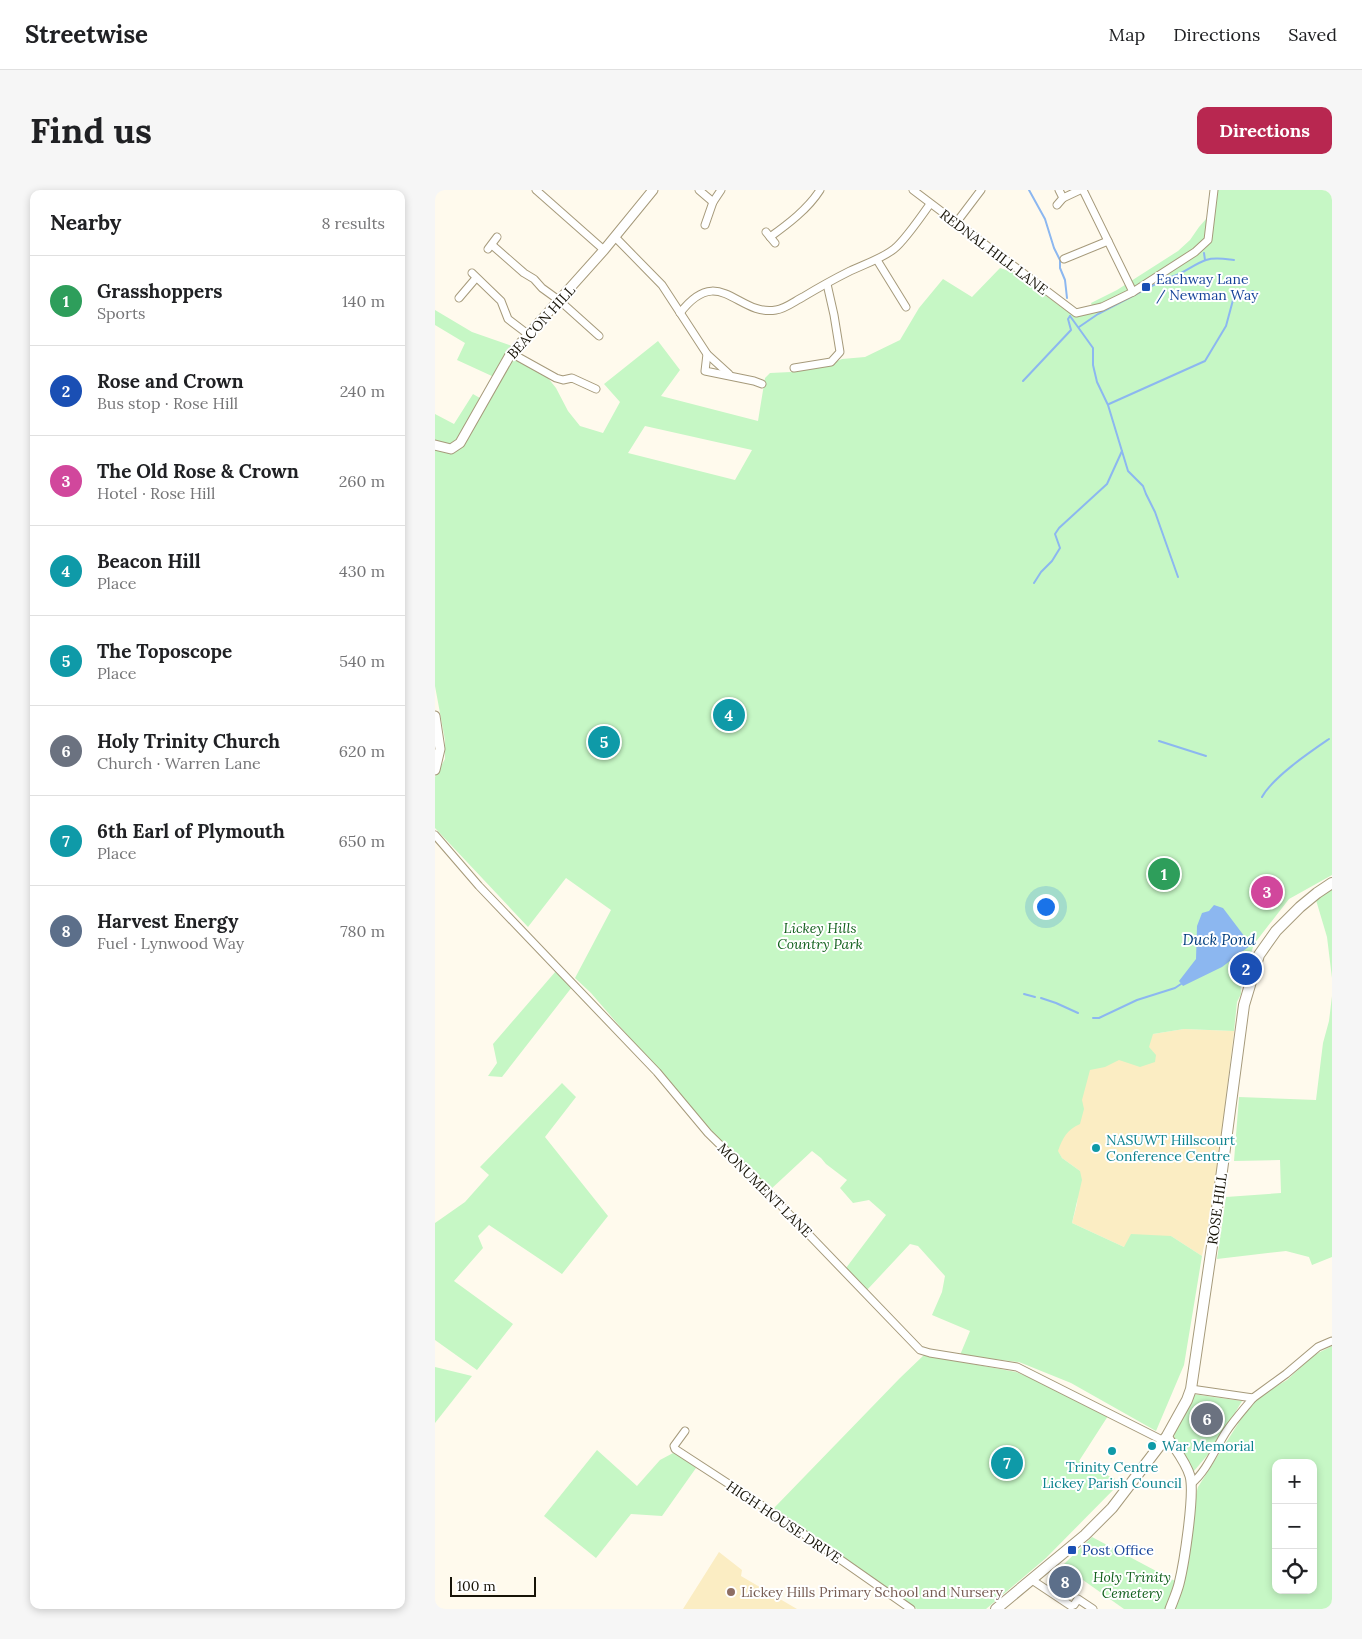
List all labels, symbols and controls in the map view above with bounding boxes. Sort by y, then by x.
text: Streetwise [25,19,148,50]
text: Map [1109,23,1145,46]
text: Directions [1173,23,1260,46]
text: Saved [1288,23,1337,46]
button: Directions [1197,107,1332,154]
text: Find us [30,108,152,153]
street label: REDNAL HILL LANE [936,205,1052,299]
text: Nearby [50,209,121,236]
text: 8 results [321,213,385,233]
place label: Eachway Lane / Newman Way [1156,270,1259,304]
text: Grasshoppers [97,279,223,303]
street label: BEACON HILL [503,281,579,363]
marker: Eachway Lane / Newman Way [1140,281,1152,293]
text: 1 [63,291,69,311]
text: 140 m [342,291,385,311]
text: Sports [97,303,146,323]
text: Rose and Crown [97,369,244,393]
text: 2 [62,381,70,401]
text: 240 m [340,381,385,401]
text: Bus stop · Rose Hill [97,393,238,413]
text: The Old Rose & Crown [97,459,299,483]
text: 3 [62,471,70,491]
text: 260 m [339,471,385,491]
text: Hotel · Rose Hill [97,483,215,503]
text: Beacon Hill [97,549,201,573]
text: 4 [62,561,70,581]
text: 430 m [339,561,385,581]
text: Place [97,573,136,593]
text: The Toposcope [97,639,232,663]
text: 5 [62,651,70,671]
text: 540 m [339,651,385,671]
text: Place [97,663,136,683]
pin: 4 [713,696,745,734]
pin: 5 [588,723,620,761]
text: Holy Trinity Church [97,729,280,753]
text: 6 [61,741,71,761]
text: 620 m [339,741,385,761]
text: Church · Warren Lane [97,753,261,773]
text: 6th Earl of Plymouth [97,819,285,843]
text: 7 [62,831,70,851]
text: 650 m [339,831,385,851]
text: Place [97,843,136,863]
pin: 1 [1148,855,1180,893]
pin: 3 [1251,873,1283,911]
your location [1033,894,1059,920]
text: Harvest Energy [97,909,238,933]
park label: Lickey Hills Country Park [777,919,863,953]
text: 8 [61,921,71,941]
text: 780 m [340,921,385,941]
water label: Duck Pond [1183,930,1256,949]
text: Fuel · Lynwood Way [97,933,244,953]
pin: 2 [1230,950,1262,988]
place label: NASUWT Hillscourt Conference Centre [1106,1131,1236,1165]
street label: MONUMENT LANE [714,1139,816,1241]
marker: NASUWT Hillscourt Conference Centre [1090,1142,1102,1154]
street label: ROSE HILL [1203,1172,1231,1246]
pin: 6 [1191,1400,1223,1438]
place label: War Memorial [1162,1437,1255,1455]
marker: War Memorial [1146,1440,1158,1452]
pin: 7 [991,1444,1023,1482]
marker: Trinity Centre Lickey Parish Council [1106,1445,1118,1457]
place label: Trinity Centre Lickey Parish Council [1042,1458,1182,1492]
map controls [1272,1459,1317,1594]
button: + [1272,1459,1317,1504]
street label: HIGH HOUSE DRIVE [723,1477,845,1567]
button: − [1272,1504,1317,1549]
place label: Post Office [1082,1541,1154,1559]
marker: Post Office [1066,1544,1078,1556]
button: locate [1272,1549,1317,1594]
pin: 8 [1049,1563,1081,1601]
park label: Holy Trinity Cemetery [1093,1568,1171,1602]
scale bar [450,1574,536,1597]
text: 100 m [457,1577,496,1595]
place label: Lickey Hills Primary School and Nursery [741,1583,1003,1601]
marker: Lickey Hills Primary School and Nursery [725,1586,737,1598]

